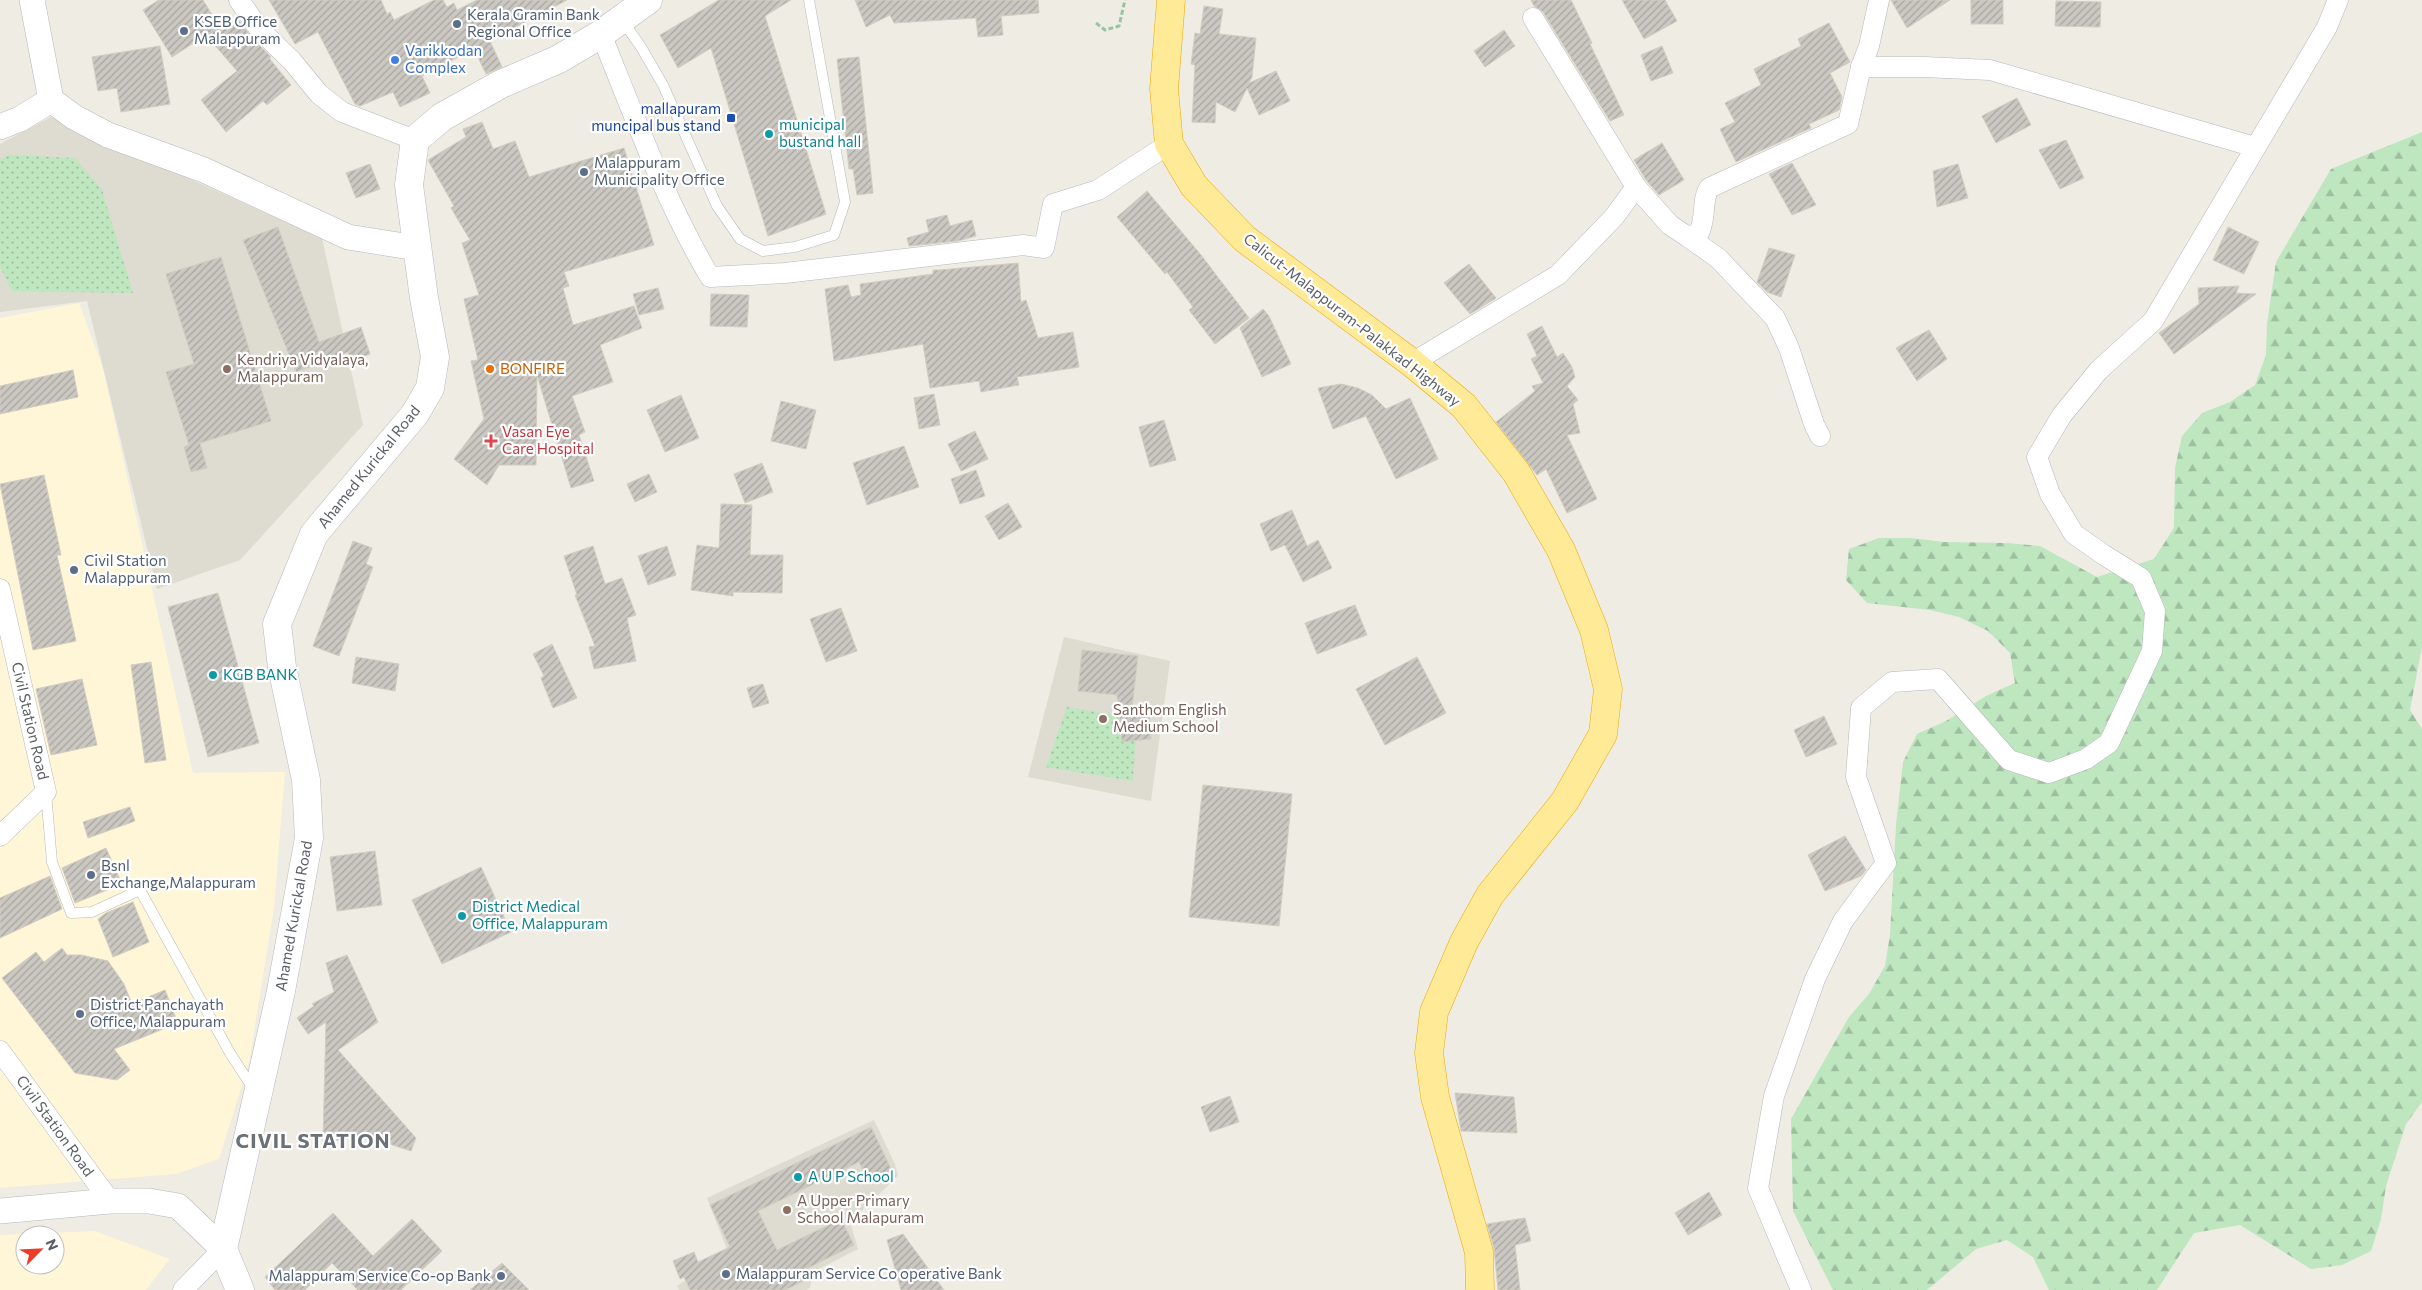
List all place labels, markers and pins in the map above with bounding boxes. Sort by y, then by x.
place label: Kerala Gramin Bank Regional Office [467,5,600,40]
place label: KSEB Office Malappuram [194,12,281,47]
marker: Kerala Gramin Bank Regional Office [451,18,463,30]
marker: KSEB Office Malappuram [178,25,190,37]
place label: Varikkodan Complex [405,41,482,76]
marker: Varikkodan Complex [389,54,401,66]
place label: mallapuram muncipal bus stand [591,99,721,134]
marker: mallapuram muncipal bus stand [725,112,737,124]
place label: municipal bustand hall [779,115,861,150]
marker: municipal bustand hall [763,128,775,140]
place label: Malappuram Municipality Office [594,153,725,188]
marker: Malappuram Municipality Office [578,166,590,178]
place label: Kendriya Vidyalaya, Malappuram [237,350,369,385]
place label: BONFIRE [500,359,565,377]
marker: Kendriya Vidyalaya, Malappuram [221,363,233,375]
marker: BONFIRE [484,363,496,375]
place label: Vasan Eye Care Hospital [502,422,594,457]
marker: Vasan Eye Care Hospital [484,434,498,448]
place label: Civil Station Malappuram [84,551,171,586]
marker: Civil Station Malappuram [68,564,80,576]
place label: KGB BANK [223,665,297,683]
marker: KGB BANK [207,669,219,681]
place label: Santhom English Medium School [1113,700,1227,735]
marker: Santhom English Medium School [1097,713,1109,725]
place label: Bsnl Exchange,Malappuram [101,856,256,891]
marker: Bsnl Exchange,Malappuram [85,869,97,881]
place label: District Medical Office, Malappuram [472,897,608,932]
marker: District Medical Office, Malappuram [456,910,468,922]
place label: District Panchayath Office, Malappuram [90,995,226,1030]
marker: District Panchayath Office, Malappuram [74,1008,86,1020]
place label: A U P School [808,1167,894,1185]
marker: A U P School [792,1171,804,1183]
place label: A Upper Primary School Malapuram [797,1191,924,1226]
marker: A Upper Primary School Malapuram [781,1204,793,1216]
place label: Malappuram Service Co operative Bank [736,1264,1002,1282]
place label: Malappuram Service Co-op Bank [269,1266,491,1284]
marker: Malappuram Service Co operative Bank [720,1268,732,1280]
marker: Malappuram Service Co-op Bank [495,1270,507,1282]

